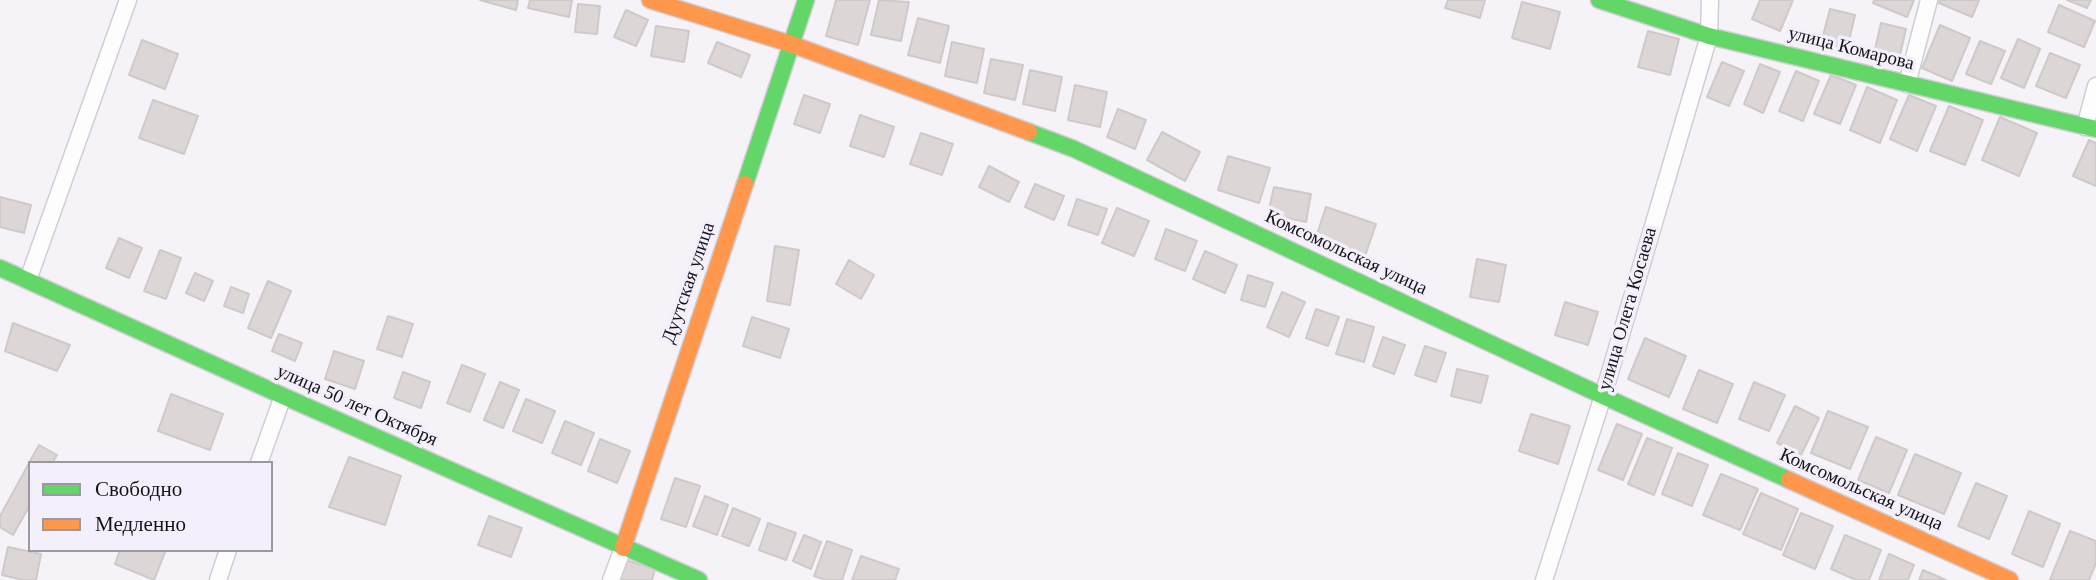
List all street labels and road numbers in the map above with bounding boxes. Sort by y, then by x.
street label: улица Комарова [1786,22,1916,76]
street label: Комсомольская улица [1261,205,1431,301]
street label: Дуутская улица [658,219,720,347]
street label: улица Олега Косаева [1594,225,1662,393]
street label: улица 50 лет Октября [273,360,441,452]
street label: Комсомольская улица [1776,444,1946,536]

